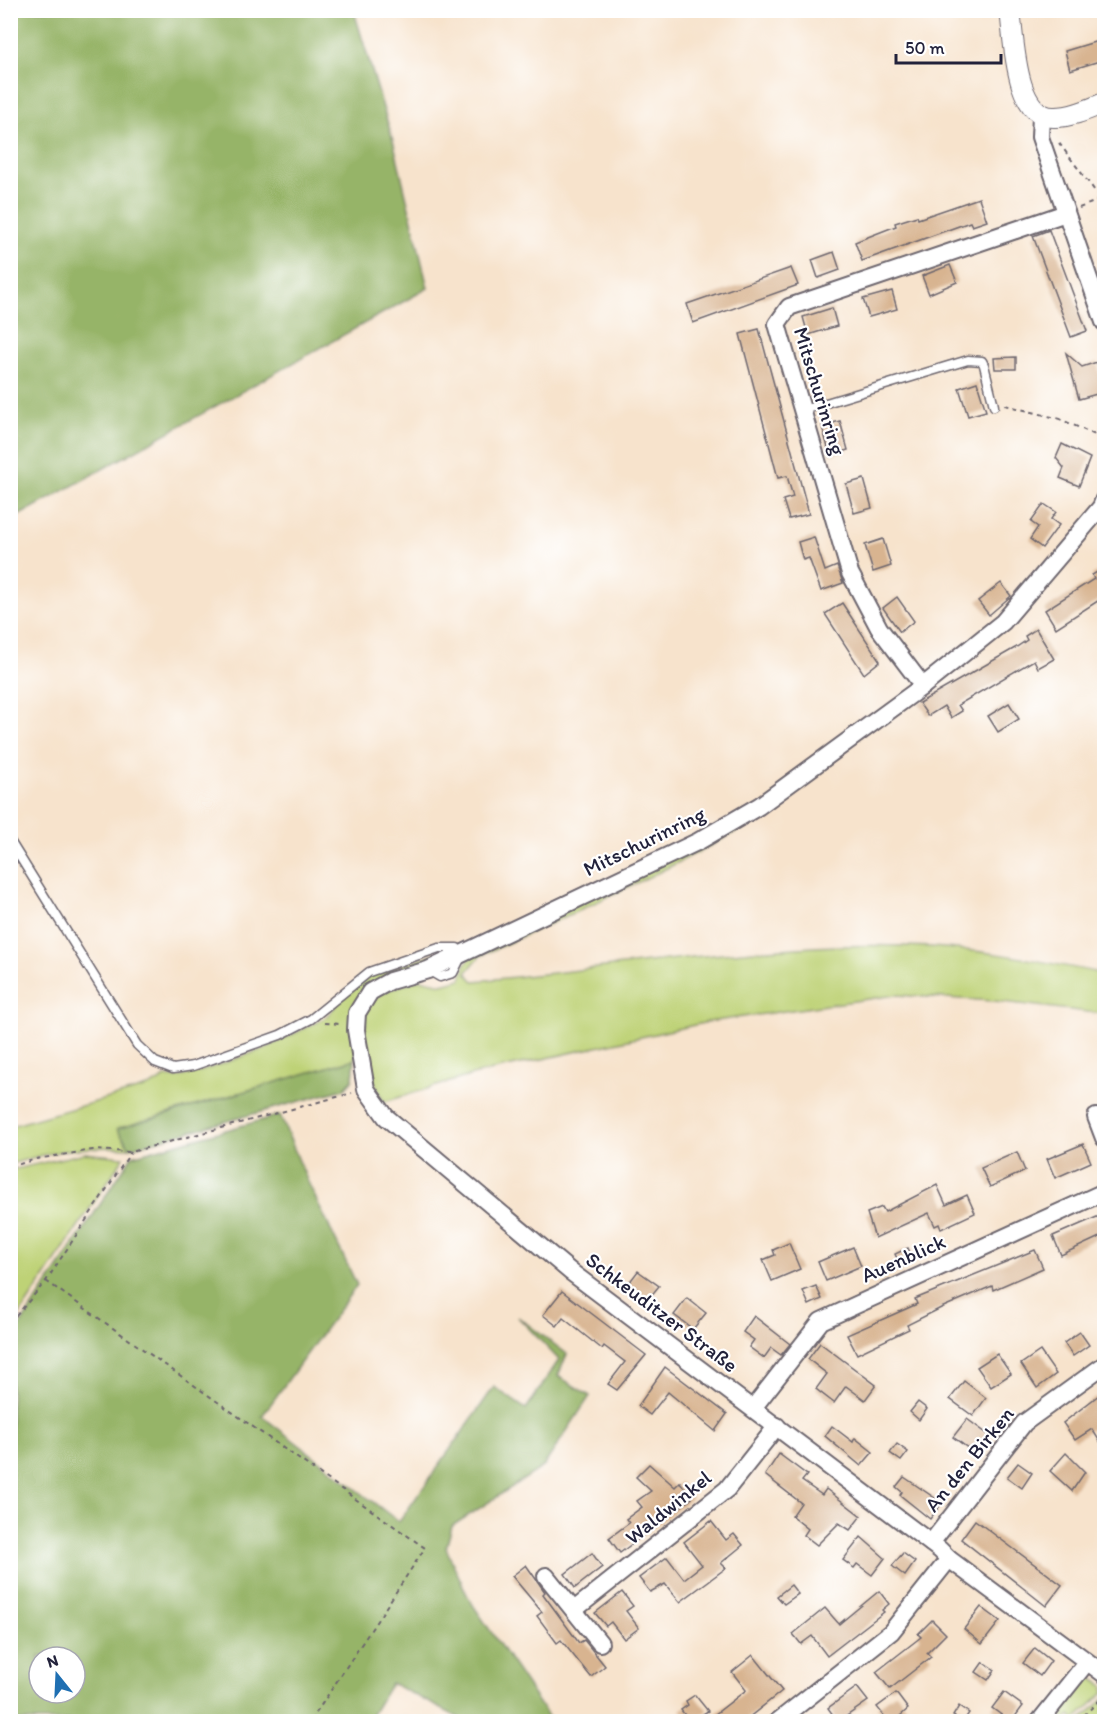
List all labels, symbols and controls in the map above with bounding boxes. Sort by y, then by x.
scale bar [896,27,1001,65]
text: 50 m [905,37,945,59]
street label: Mitschurinring [789,324,851,458]
street label: Mitschurinring [579,801,709,881]
street label: Auenblick [857,1228,949,1288]
street label: Schkeuditzer Straße [581,1247,743,1377]
street label: An den Birken [919,1401,1019,1517]
street label: Waldwinkel [620,1465,716,1549]
north arrow [27,1645,87,1705]
text: N [44,1651,61,1672]

